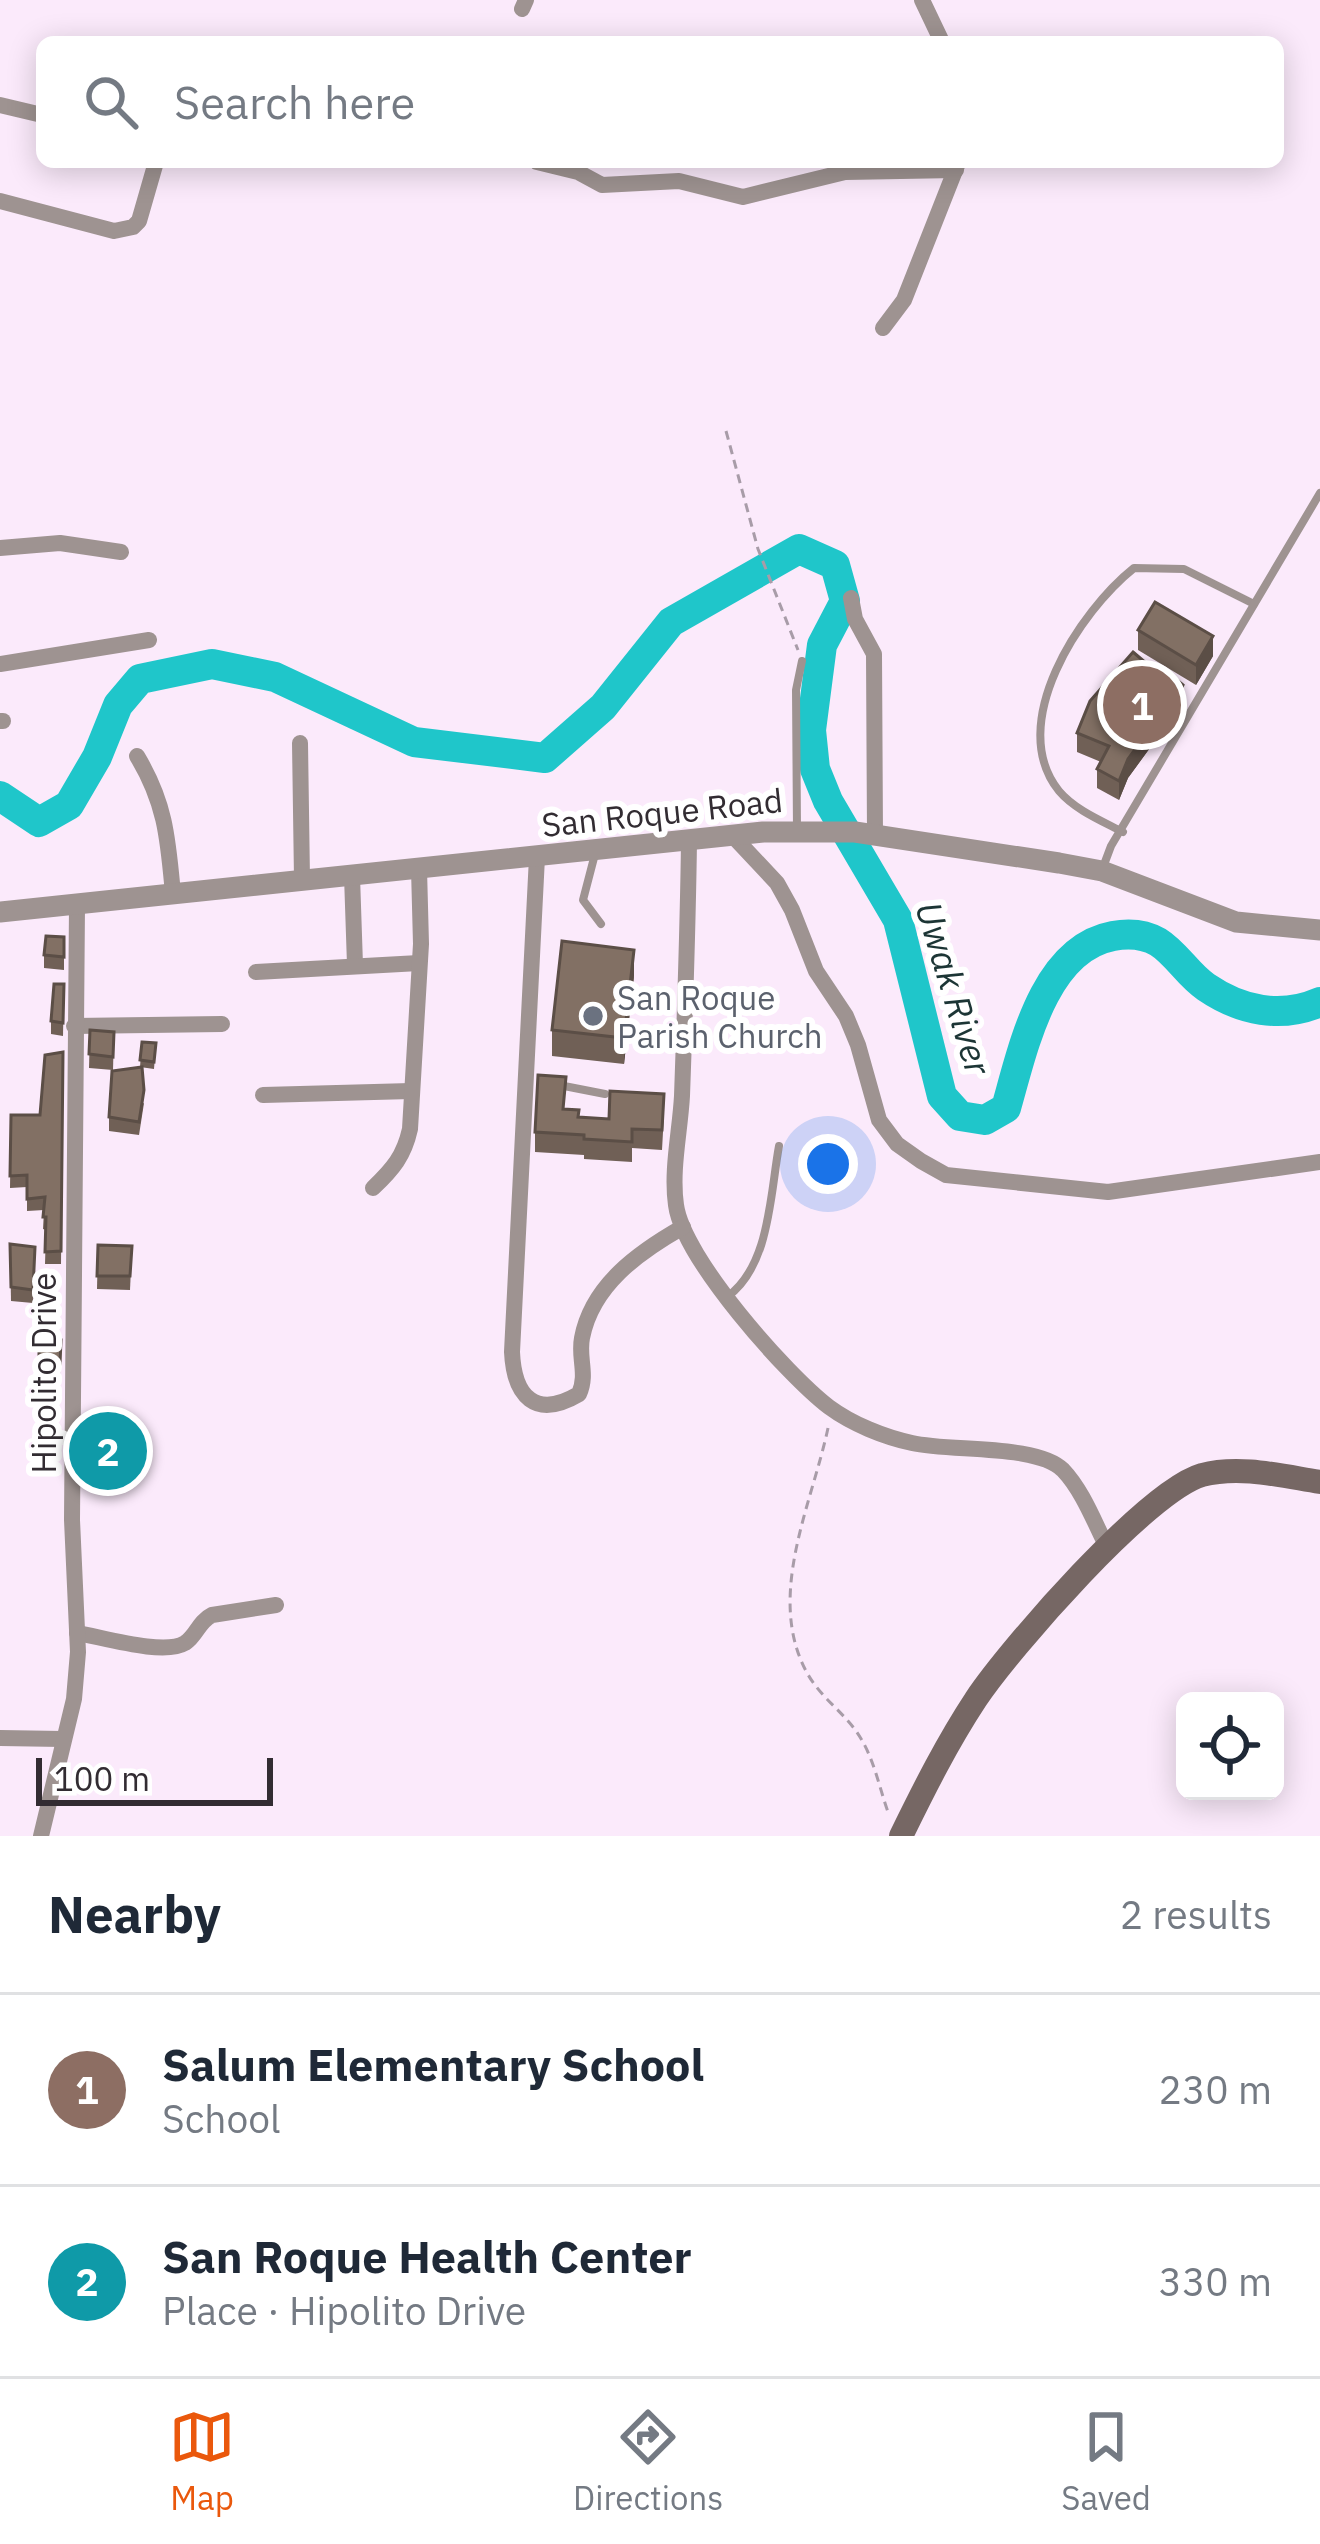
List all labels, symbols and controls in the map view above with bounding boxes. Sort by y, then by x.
search box [36,36,1284,168]
icon: search [78,69,144,135]
text: Search here [174,73,415,131]
pin: 1 [1103,660,1181,750]
street label: San Roque Road [539,778,785,846]
water label: Uwak River [905,896,1003,1081]
place label: San Roque Parish Church [617,976,823,1057]
marker: San Roque Parish Church [580,1003,606,1029]
your location [798,1134,858,1194]
street label: Hipolito Drive [22,1273,65,1473]
pin: 2 [69,1406,147,1496]
map controls [1176,1692,1284,1800]
button: locate [1176,1692,1284,1800]
scale bar [36,1752,273,1805]
text: 100 m [54,1757,150,1800]
text: Nearby [48,1881,221,1947]
text: 2 results [1120,1889,1272,1940]
text: Salum Elementary School [162,2035,704,2093]
text: 1 [75,2064,99,2115]
text: 230 m [1159,2064,1272,2115]
text: School [162,2093,281,2144]
text: San Roque Health Center [162,2227,692,2285]
text: 2 [75,2256,99,2307]
text: 330 m [1159,2256,1272,2307]
text: Place · Hipolito Drive [162,2285,526,2336]
tab: Map [169,2404,235,2519]
tab: Directions [573,2404,723,2519]
tab: Saved [1061,2404,1151,2519]

